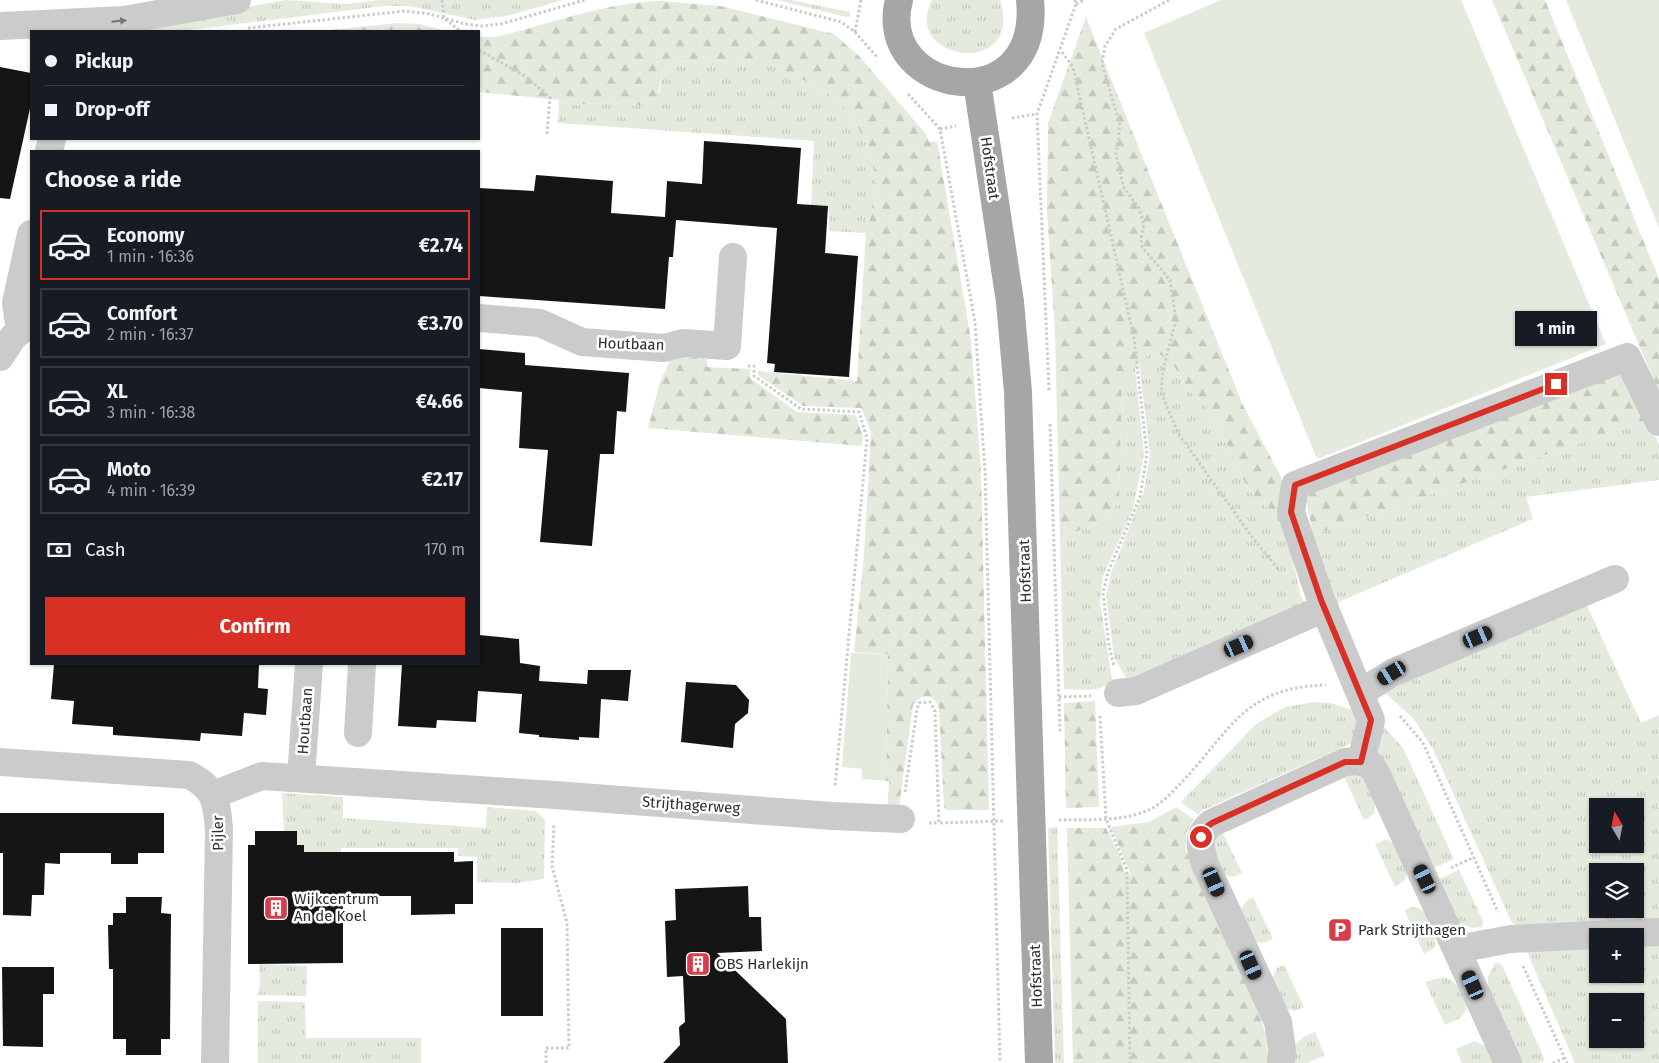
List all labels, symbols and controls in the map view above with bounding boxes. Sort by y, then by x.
one-way arrow [111,16,127,24]
text: Pickup [75,50,133,73]
text: Drop-off [75,98,149,121]
street label: Hofstraat [977,135,1003,201]
text: Choose a ride [45,166,181,193]
icon: car [47,223,92,268]
text: Economy [107,224,184,247]
text: €2.74 [419,234,463,257]
text: 1 min · 16:36 [107,247,194,266]
icon: car [47,301,92,346]
text: Comfort [107,302,177,325]
text: €3.70 [418,312,463,335]
callout: 1 min [1515,312,1597,346]
text: 1 min [1537,319,1575,338]
text: 2 min · 16:37 [107,325,194,344]
street label: Houtbaan [597,334,665,354]
route end [1545,373,1567,395]
icon: car [47,379,92,424]
text: XL [107,380,128,403]
text: €4.66 [416,390,463,413]
text: 3 min · 16:38 [107,403,195,422]
icon: car [47,457,92,502]
text: Moto [107,458,151,481]
text: €2.17 [422,468,463,491]
text: 4 min · 16:39 [107,481,195,500]
icon: cash [45,536,73,564]
text: Cash [85,538,126,561]
street label: Hofstraat [1015,538,1035,603]
text: 170 m [424,540,465,559]
button: Confirm [45,597,465,655]
car [1461,624,1494,650]
car [1222,633,1255,659]
car [1375,659,1408,687]
street label: Houtbaan [294,687,316,755]
street label: Strijthagerweg [641,793,741,817]
north arrow [1589,798,1644,852]
map controls [1589,798,1644,1048]
street label: Pijler [209,815,227,851]
route start [1190,826,1212,848]
car [1411,862,1438,896]
button: layers [1589,863,1644,918]
car [1201,865,1226,899]
place label: Wijkcentrum An de Koel [294,890,379,925]
building icon: Wijkcentrum An de Koel [263,895,289,921]
parking icon: Park Strijthagen [1327,917,1353,943]
place label: Park Strijthagen [1358,921,1466,939]
button: + [1589,928,1644,983]
street label: Hofstraat [1026,943,1046,1008]
car [1238,948,1263,982]
building icon: OBS Harlekijn [685,951,711,977]
place label: OBS Harlekijn [716,955,809,973]
car [1460,968,1485,1002]
button: − [1589,993,1644,1048]

